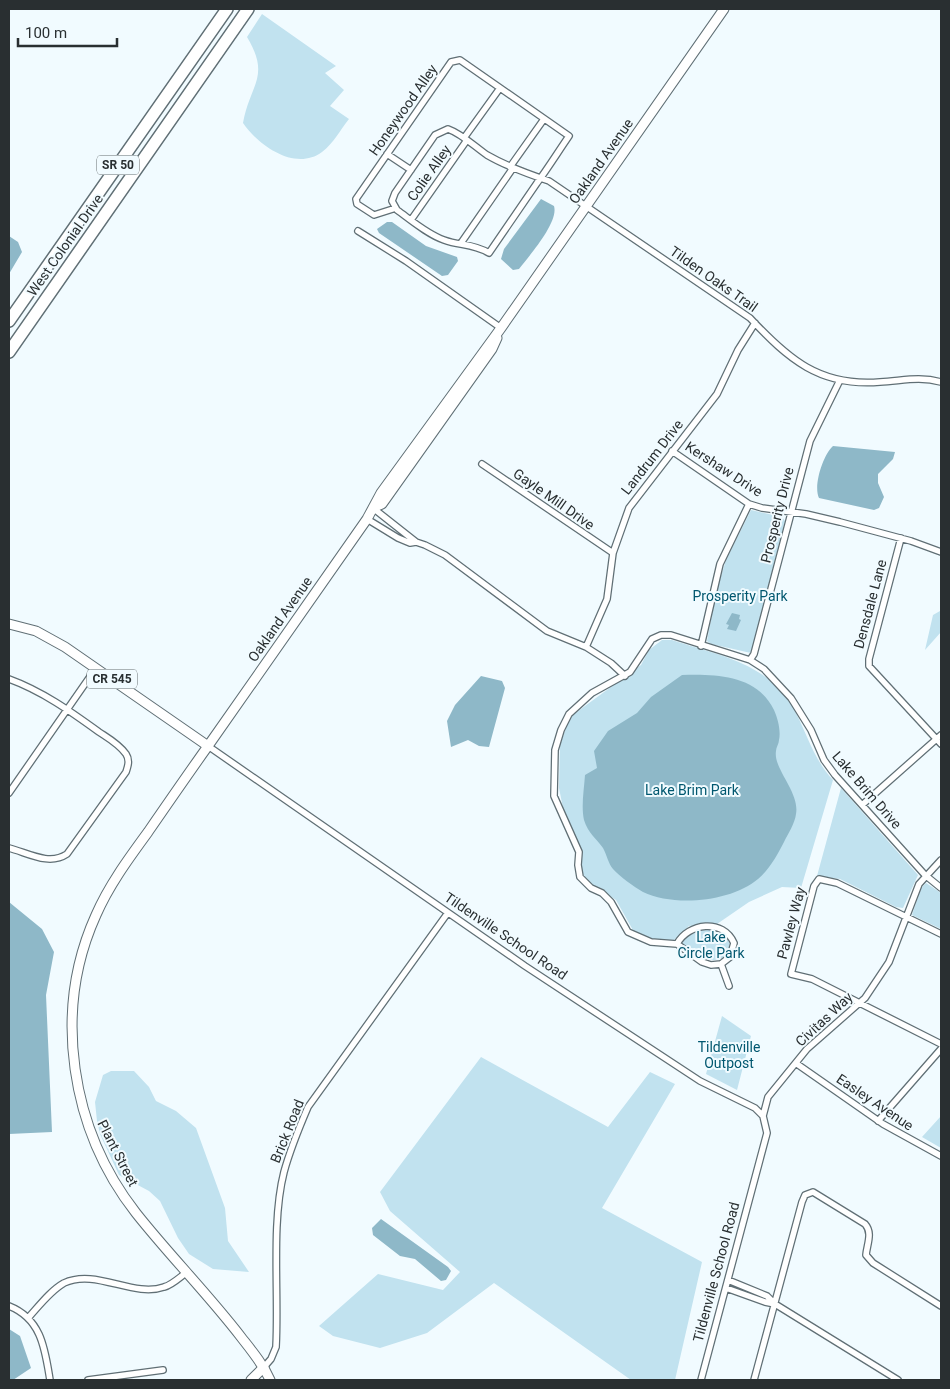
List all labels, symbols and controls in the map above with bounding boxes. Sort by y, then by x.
scale bar [18,15,116,47]
text: 100 m [25,24,67,42]
street label: Honeywood Alley [366,61,441,159]
street label: Oakland Avenue [566,115,636,207]
street label: Colie Alley [404,142,454,204]
road number: SR 50 [97,156,139,174]
street label: West Colonial Drive [24,191,106,299]
street label: Tilden Oaks Trail [667,243,761,315]
street label: Landrum Drive [618,416,686,498]
street label: Kershaw Drive [682,438,766,500]
street label: Gayle Mill Drive [510,465,598,533]
street label: Prosperity Drive [757,465,797,565]
street label: Densdale Lane [850,558,890,650]
street label: Oakland Avenue [245,573,315,665]
park label: Prosperity Park [693,588,788,604]
road number: CR 545 [87,670,137,689]
street label: Lake Brim Drive [829,748,905,832]
park label: Lake Brim Park [645,782,740,798]
street label: Pawley Way [774,885,808,961]
street label: Tildenville School Road [442,889,570,983]
park label: Lake Circle Park [678,929,745,961]
street label: Civitas Way [792,988,856,1049]
park label: Tildenville Outpost [698,1039,760,1071]
street label: Easley Avenue [833,1070,917,1134]
street label: Brick Road [267,1097,307,1165]
street label: Plant Street [94,1117,142,1189]
street label: Tildenville School Road [690,1200,742,1344]

